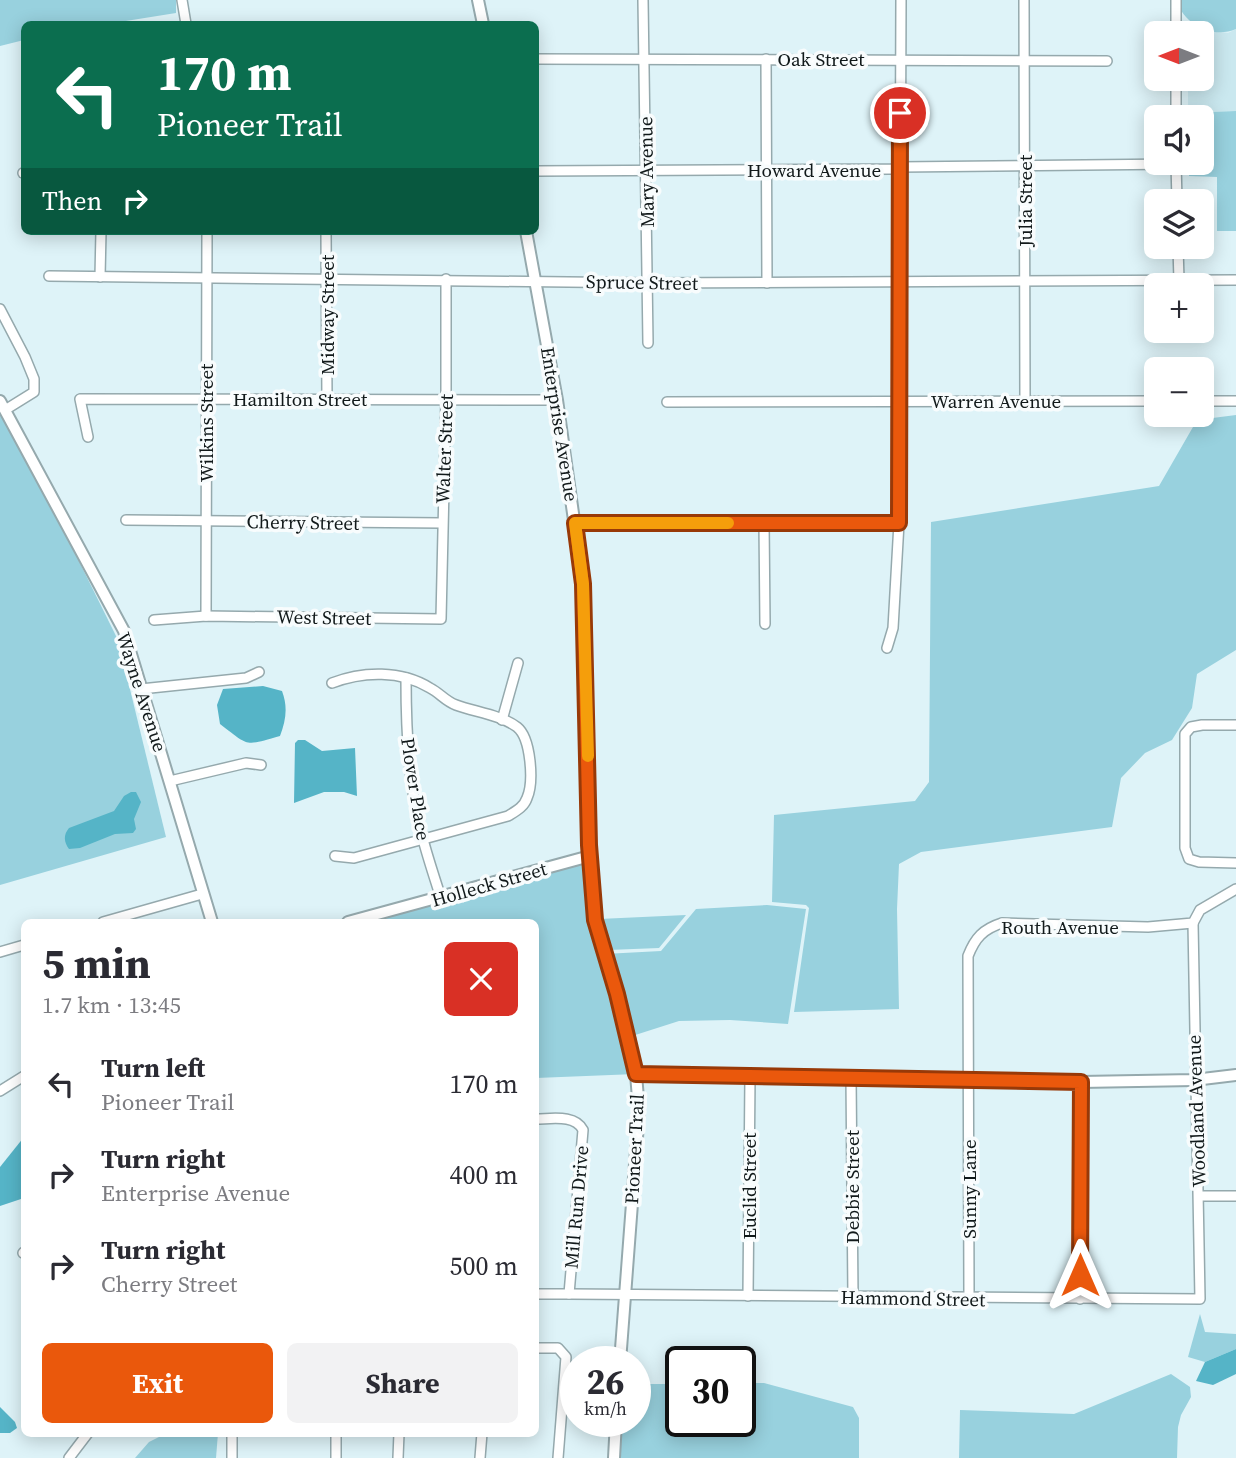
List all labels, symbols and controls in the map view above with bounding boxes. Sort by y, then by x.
north arrow [1144,21,1214,91]
map controls [1144,21,1214,427]
text: 170 m [157,39,292,106]
street label: Oak Street [777,46,865,72]
icon: left [42,49,133,140]
pin [870,83,930,143]
icon: arrive [881,94,919,132]
text: Pioneer Trail [157,103,343,147]
button: sound [1144,105,1214,175]
street label: Mary Avenue [632,116,660,228]
street label: Julia Street [1012,154,1038,248]
street label: Howard Avenue [747,157,881,183]
icon: right [116,182,154,220]
text: Then [42,183,102,219]
button: layers [1144,189,1214,259]
street label: Midway Street [314,254,340,375]
street label: Spruce Street [586,268,699,296]
button: + [1144,273,1214,343]
street label: Enterprise Avenue [535,345,585,503]
button: − [1144,357,1214,427]
street label: Wilkins Street [193,363,219,482]
street label: Hamilton Street [233,386,368,412]
street label: Warren Avenue [931,388,1061,414]
street label: Walter Street [429,393,459,504]
street label: Cherry Street [246,508,360,536]
street label: West Street [276,603,372,631]
street label: Wayne Avenue [110,629,174,755]
street label: Plover Place [395,736,437,842]
street label: Holleck Street [428,855,550,913]
street label: Routh Avenue [1001,914,1119,940]
text: 5 min [42,934,151,992]
button: close [444,942,518,1016]
text: 1.7 km · 13:45 [42,989,181,1021]
street label: Woodland Avenue [1180,1034,1212,1188]
text: Turn left [101,1050,205,1086]
icon: left [42,1065,80,1103]
text: 170 m [450,1066,518,1102]
text: Pioneer Trail [101,1086,234,1118]
street label: Pioneer Trail [618,1093,650,1205]
street label: Debbie Street [839,1129,865,1244]
street label: Euclid Street [736,1132,762,1239]
street label: Sunny Lane [956,1139,982,1239]
text: Turn right [101,1141,225,1177]
street label: Mill Run Drive [558,1144,594,1270]
icon: right [42,1156,80,1194]
text: 400 m [450,1157,518,1193]
text: Enterprise Avenue [101,1177,290,1209]
text: Turn right [101,1232,225,1268]
position arrow [1043,1238,1117,1312]
icon: right [42,1247,80,1285]
text: 500 m [450,1248,518,1284]
text: Cherry Street [101,1268,237,1300]
street label: Hammond Street [840,1284,986,1312]
button: Exit [42,1343,273,1423]
button: Share [287,1343,518,1423]
speed limit sign: 30 [665,1346,756,1437]
text: 26 [587,1358,624,1406]
text: km/h [584,1396,627,1421]

